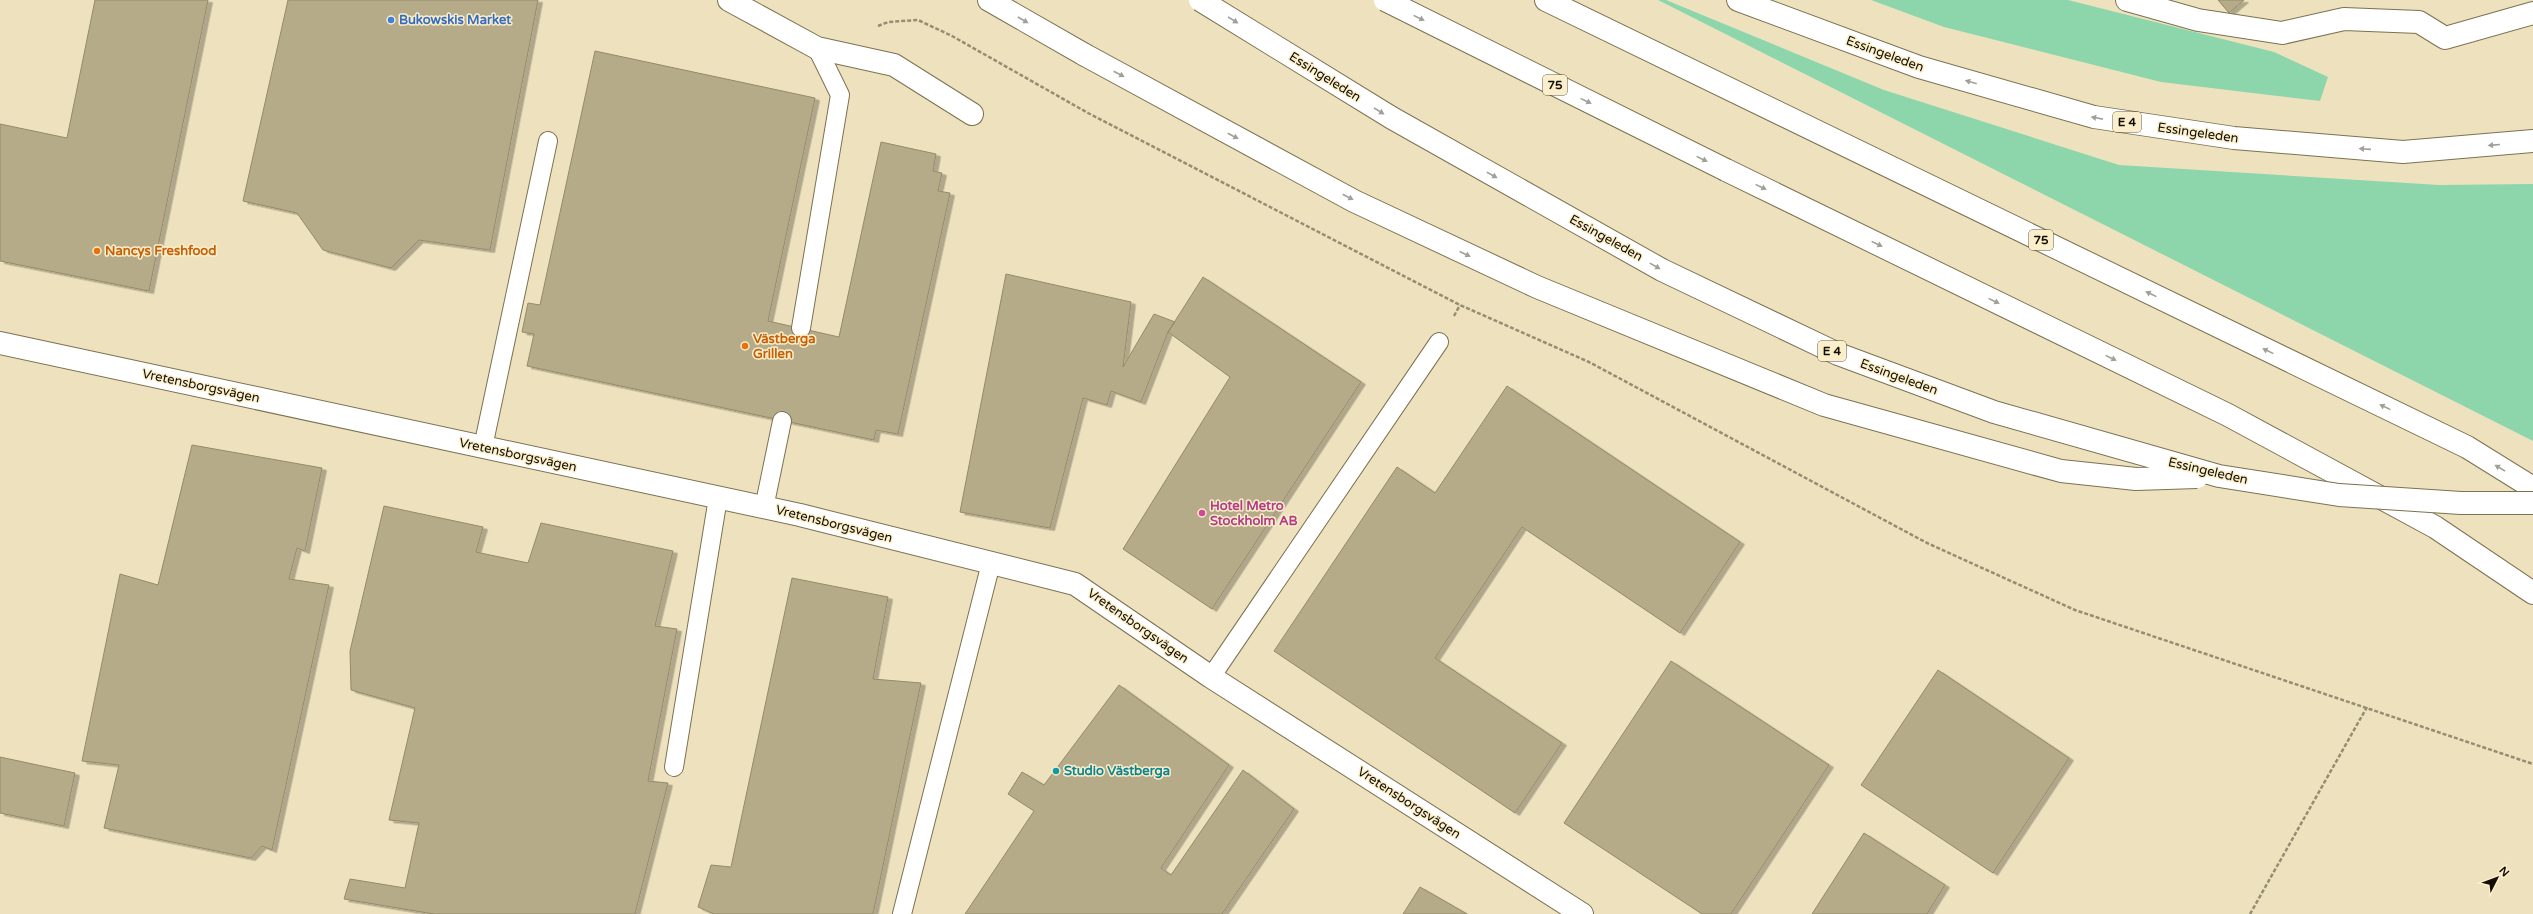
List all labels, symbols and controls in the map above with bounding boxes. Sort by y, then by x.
place label: Bukowskis Market [399,12,511,28]
marker: Bukowskis Market [386,15,396,25]
one-way arrow [1414,15,1425,21]
one-way arrow [1017,16,1029,23]
one-way arrow [1227,17,1239,24]
street label: Essingeleden [1844,33,1926,75]
street label: Essingeleden [1286,49,1364,105]
one-way arrow [1113,71,1125,77]
road number: 75 [1543,75,1567,95]
one-way arrow [1965,79,1977,85]
one-way arrow [1580,98,1592,104]
one-way arrow [1374,107,1384,115]
road number: E 4 [2113,112,2141,132]
one-way arrow [2090,114,2103,120]
street label: Essingeleden [2157,119,2239,147]
one-way arrow [1228,132,1239,139]
one-way arrow [2488,141,2500,148]
one-way arrow [2358,145,2371,152]
one-way arrow [1697,156,1708,162]
one-way arrow [1487,171,1498,178]
one-way arrow [1755,184,1766,190]
one-way arrow [1342,194,1354,201]
street label: Essingeleden [1566,211,1646,265]
road number: 75 [2029,230,2053,250]
one-way arrow [1872,241,1883,247]
place label: Nancys Freshfood [105,243,216,259]
marker: Nancys Freshfood [92,246,102,256]
one-way arrow [1459,251,1471,257]
one-way arrow [1649,262,1661,269]
one-way arrow [2145,291,2156,297]
one-way arrow [1989,298,2000,304]
place label: Västberga Grillen [753,331,816,362]
marker: Västberga Grillen [740,341,750,351]
road number: E 4 [1818,341,1846,361]
one-way arrow [2262,348,2273,354]
one-way arrow [2106,355,2117,361]
street label: Essingeleden [1858,356,1940,398]
street label: Vretensborgsvägen [141,366,261,406]
one-way arrow [2379,404,2390,411]
street label: Vretensborgsvägen [458,435,578,475]
street label: Essingeleden [2167,454,2249,488]
one-way arrow [2494,464,2506,471]
place label: Hotel Metro Stockholm AB [1210,498,1298,529]
street label: Vretensborgsvägen [774,502,894,546]
marker: Hotel Metro Stockholm AB [1197,508,1207,518]
street label: Vretensborgsvägen [1084,585,1192,667]
place label: Studio Västberga [1064,763,1170,779]
street label: Vretensborgsvägen [1354,764,1464,842]
marker: Studio Västberga [1051,766,1061,776]
north arrow [2477,858,2517,898]
text: N [2496,864,2512,879]

